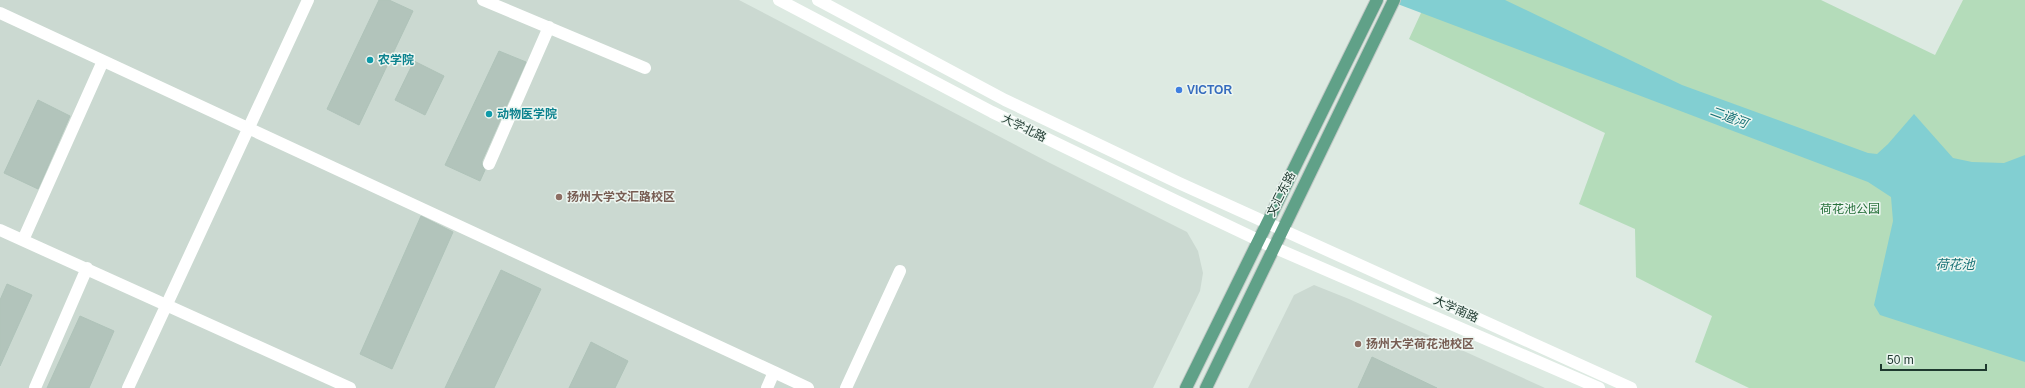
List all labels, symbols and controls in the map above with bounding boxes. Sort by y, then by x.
place label: 农学院 [378,53,414,67]
marker: 农学院 [365,55,375,65]
place label: VICTOR [1187,83,1232,97]
marker: VICTOR [1174,85,1184,95]
water label: 二道河 [1708,103,1753,132]
place label: 动物医学院 [497,107,557,121]
marker: 动物医学院 [484,109,494,119]
street label: 大学北路 [999,111,1049,145]
street label: 文汇东路 [1264,169,1298,219]
place label: 扬州大学文汇路校区 [567,190,675,204]
marker: 扬州大学文汇路校区 [554,192,564,202]
park label: 荷花池公园 [1820,202,1880,216]
water label: 荷花池 [1935,257,1976,272]
street label: 大学南路 [1431,293,1481,325]
place label: 扬州大学荷花池校区 [1366,337,1474,351]
marker: 扬州大学荷花池校区 [1353,339,1363,349]
scale bar [1881,346,1986,372]
text: 50 m [1887,353,1914,367]

